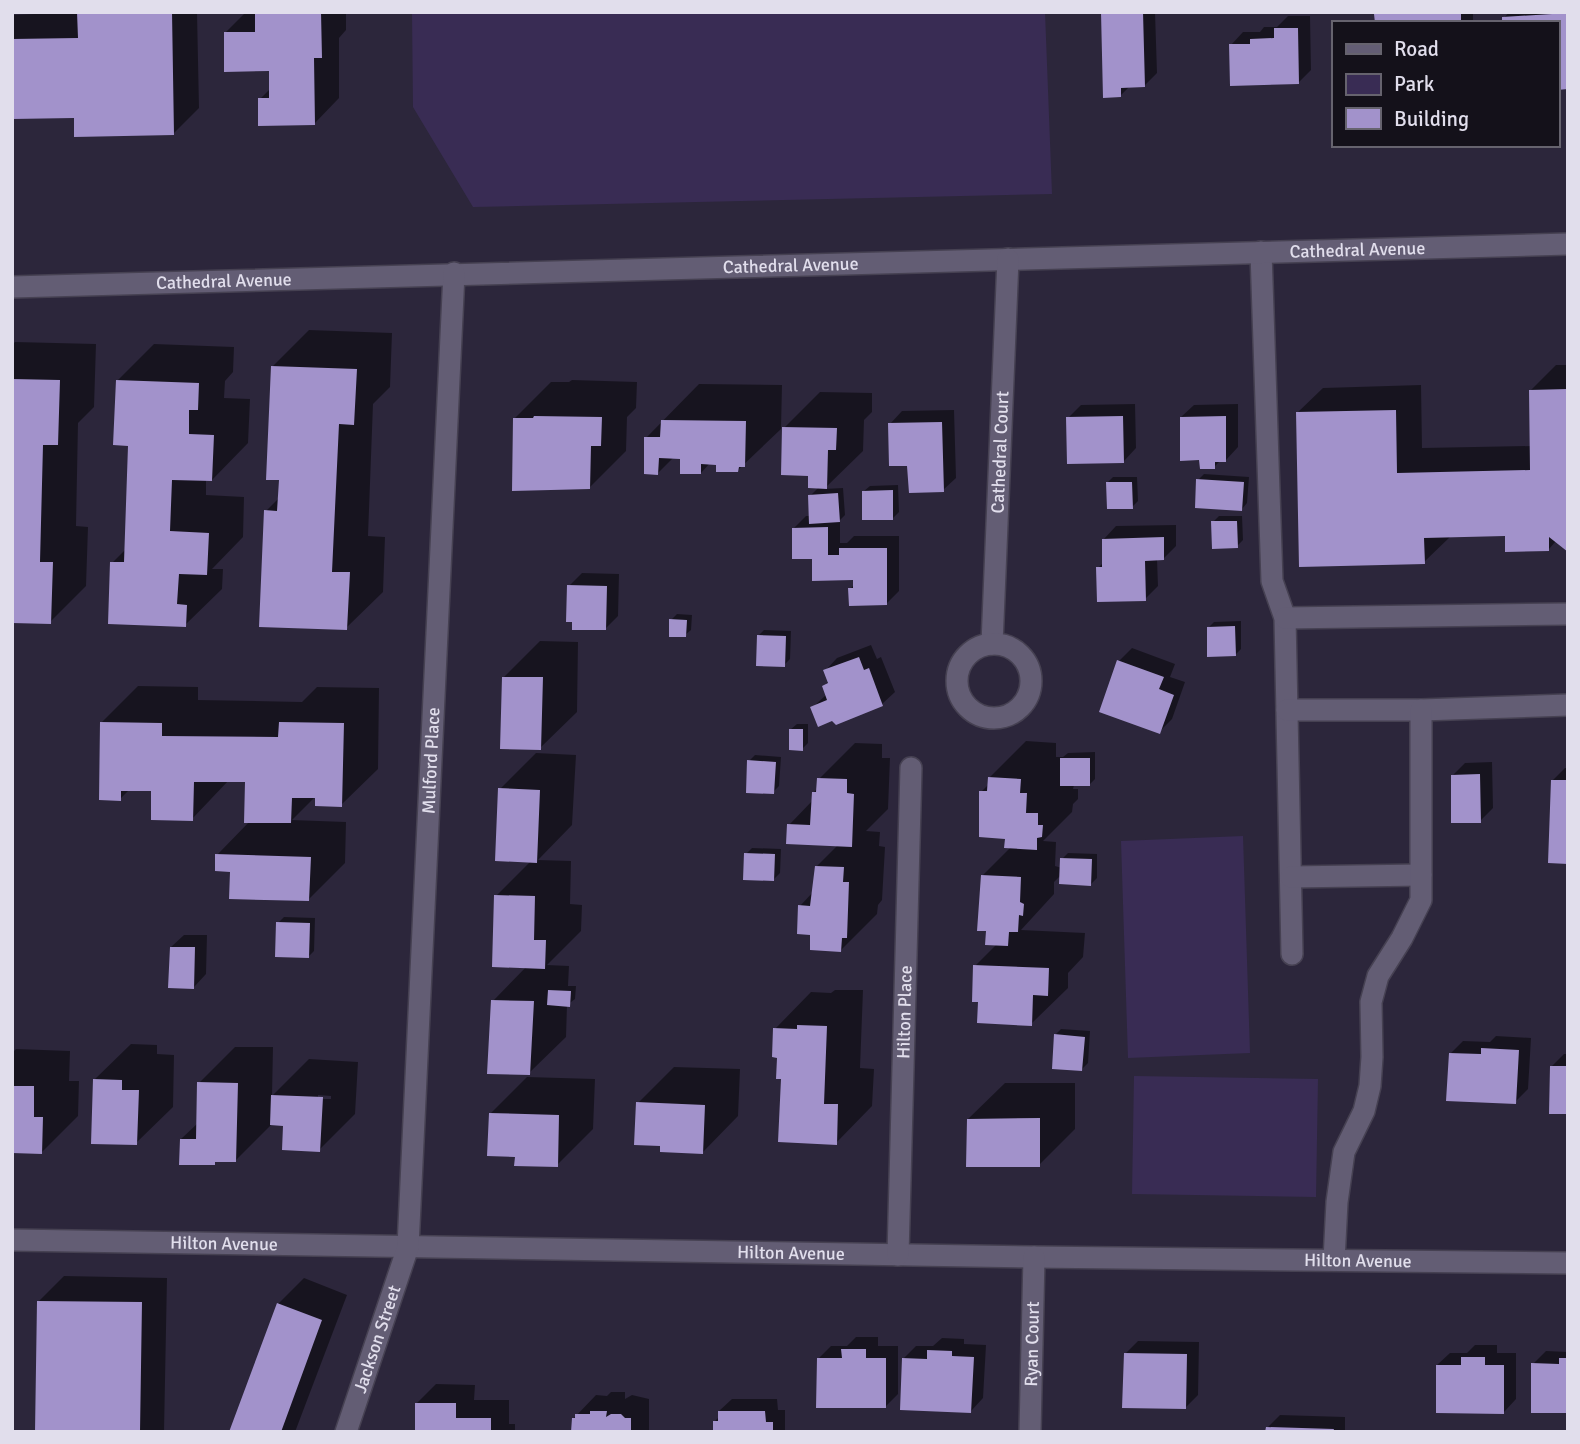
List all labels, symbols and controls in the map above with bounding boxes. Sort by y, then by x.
legend [1332,21,1559,147]
text: Road [1394,36,1439,62]
text: Park [1394,71,1435,97]
text: Building [1394,106,1469,132]
street label: Cathedral Avenue [1289,237,1426,263]
street label: Cathedral Avenue [723,253,859,278]
street label: Cathedral Avenue [156,268,292,294]
street label: Cathedral Court [986,390,1014,514]
street label: Mulford Place [417,707,444,815]
street label: Hilton Place [892,965,917,1059]
street label: Hilton Avenue [170,1232,278,1255]
street label: Hilton Avenue [737,1241,845,1265]
street label: Hilton Avenue [1304,1249,1412,1272]
street label: Jackson Street [349,1282,405,1396]
street label: Ryan Court [1020,1301,1044,1387]

